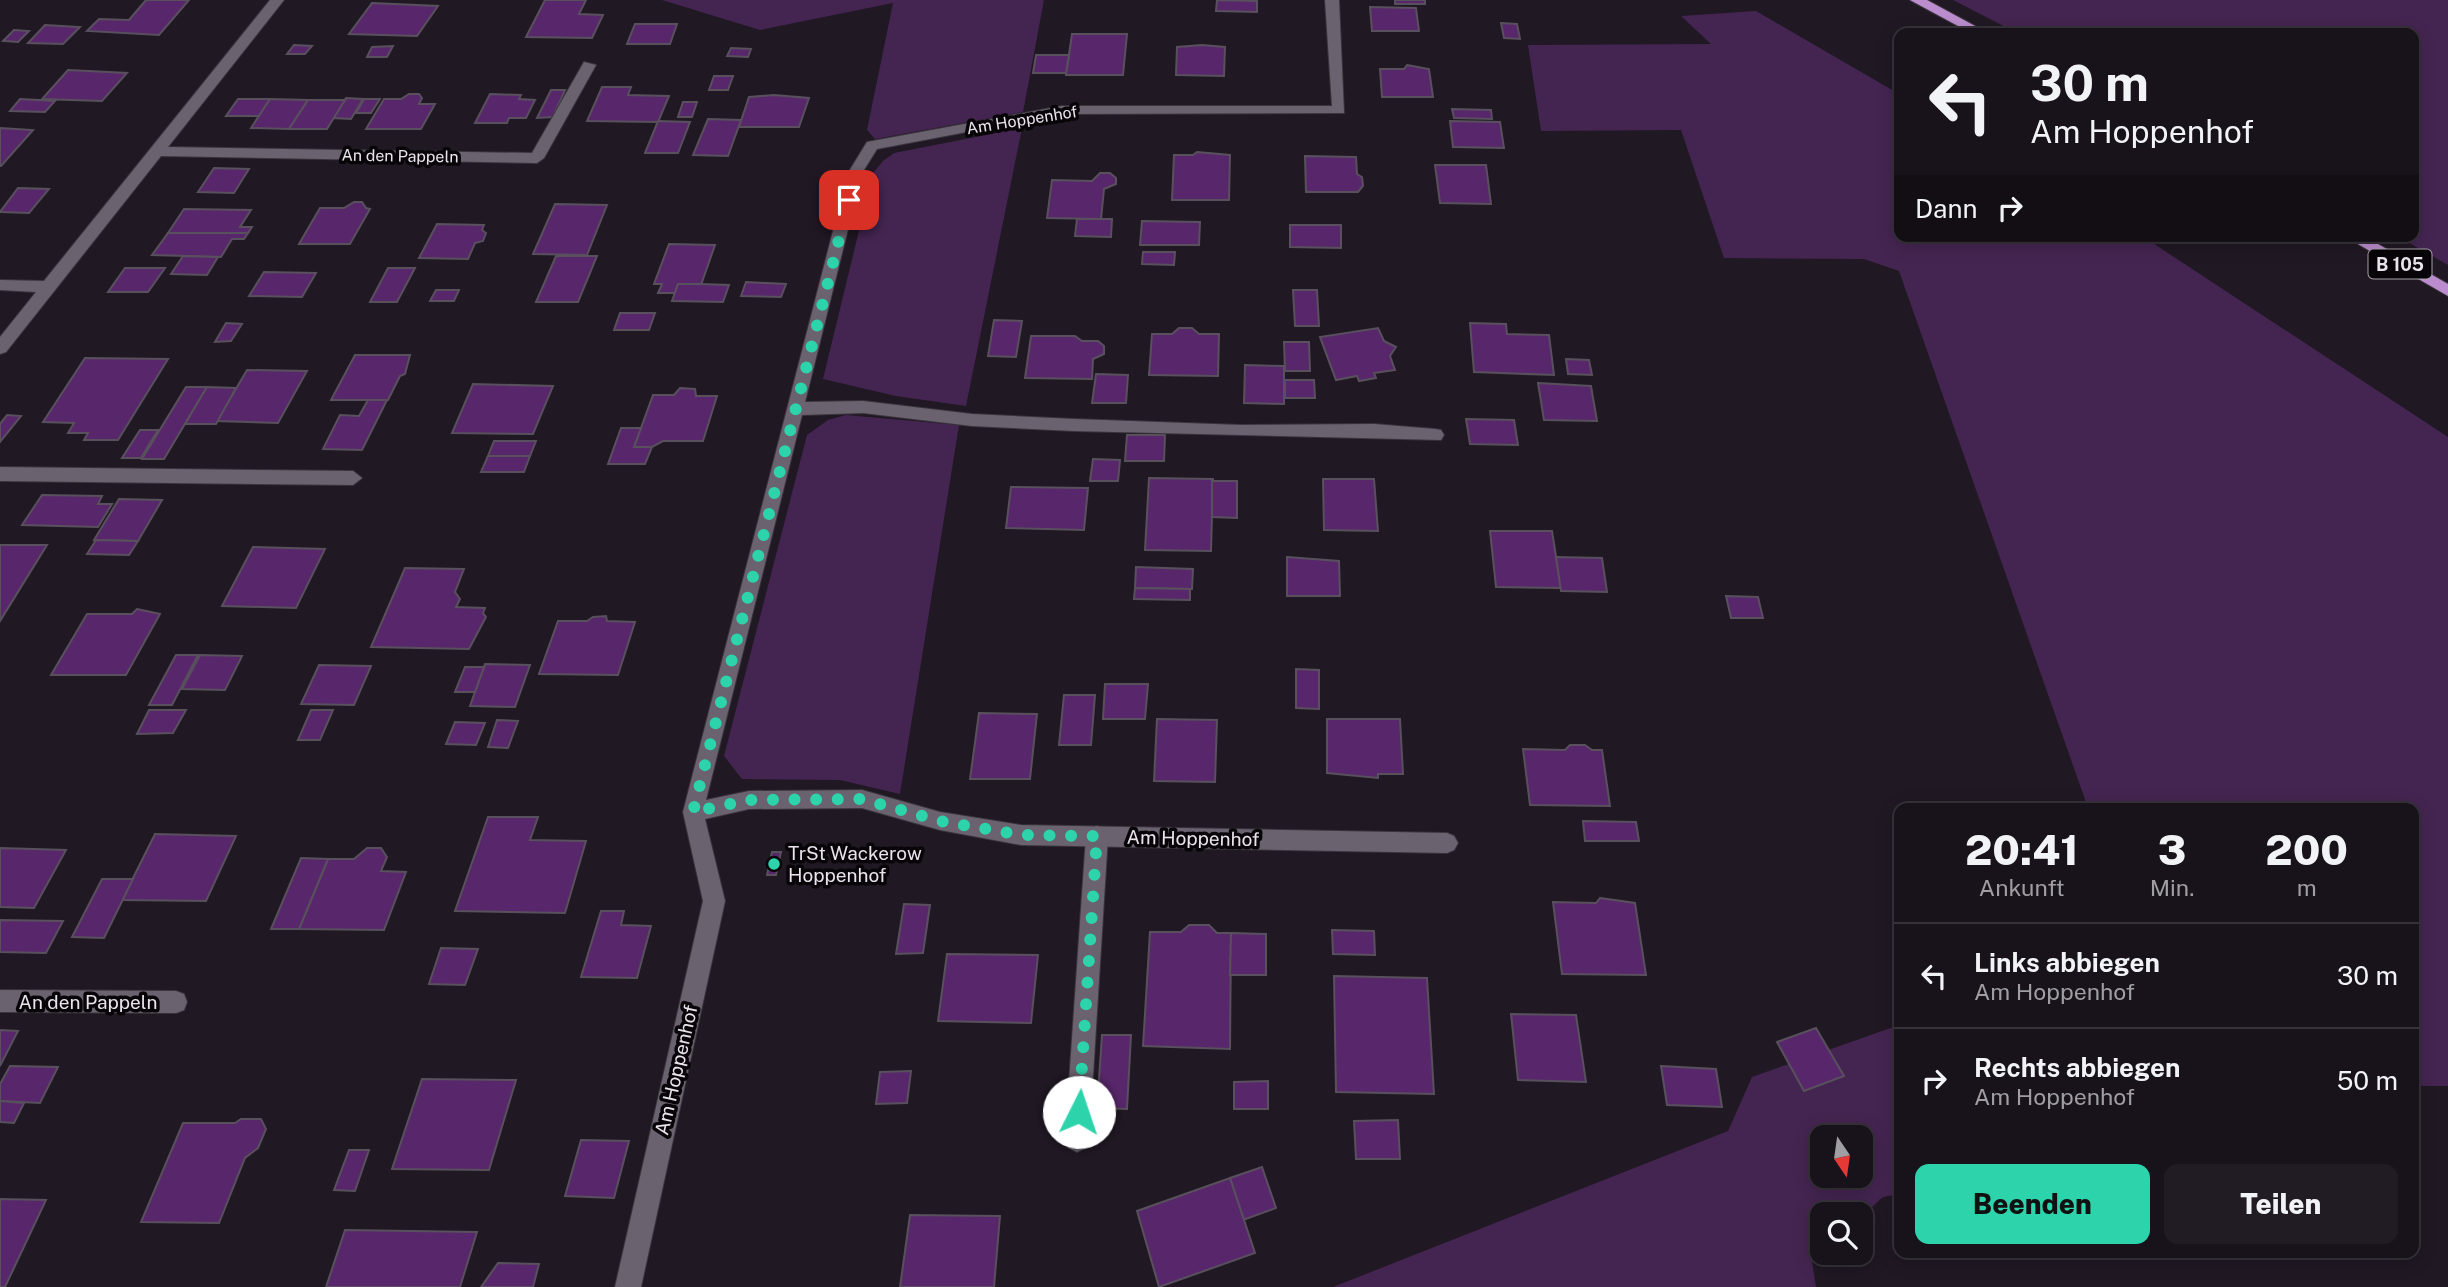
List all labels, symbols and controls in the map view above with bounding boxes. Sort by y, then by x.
text: 30 m [2030,54,2149,112]
icon: left [1915,56,2006,147]
street label: Am Hoppenhof [965,102,1079,138]
text: Am Hoppenhof [2030,113,2254,150]
street label: An den Pappeln [341,145,459,167]
pin [819,170,879,230]
icon: arrive [830,181,868,219]
icon: right [1991,189,2029,227]
text: Dann [1915,193,1977,224]
road number: B 105 [2368,250,2432,278]
text: 20:41 [1965,825,2079,874]
text: 3 [2158,825,2186,874]
text: 200 [2265,825,2348,874]
street label: Am Hoppenhof [1126,826,1260,850]
place label: TrSt Wackerow Hoppenhof [788,842,922,886]
marker: TrSt Wackerow Hoppenhof [766,856,782,872]
text: Ankunft [1979,874,2065,901]
text: Min. [2150,874,2194,901]
text: m [2297,874,2317,901]
text: Links abbiegen [1974,947,2160,978]
icon: left [1915,957,1953,995]
text: 30 m [2337,960,2398,991]
text: Am Hoppenhof [1974,978,2135,1005]
street label: An den Pappeln [19,991,157,1013]
street label: Am Hoppenhof [650,1003,702,1137]
text: Rechts abbiegen [1974,1052,2180,1083]
icon: right [1915,1062,1953,1100]
text: 50 m [2337,1065,2398,1096]
position arrow [1042,1075,1116,1149]
text: Am Hoppenhof [1974,1083,2135,1110]
north arrow [1810,1125,1872,1188]
map controls [1810,1125,1873,1265]
button: Beenden [1915,1164,2150,1244]
button: Teilen [2164,1164,2398,1244]
button: search [1810,1202,1873,1265]

